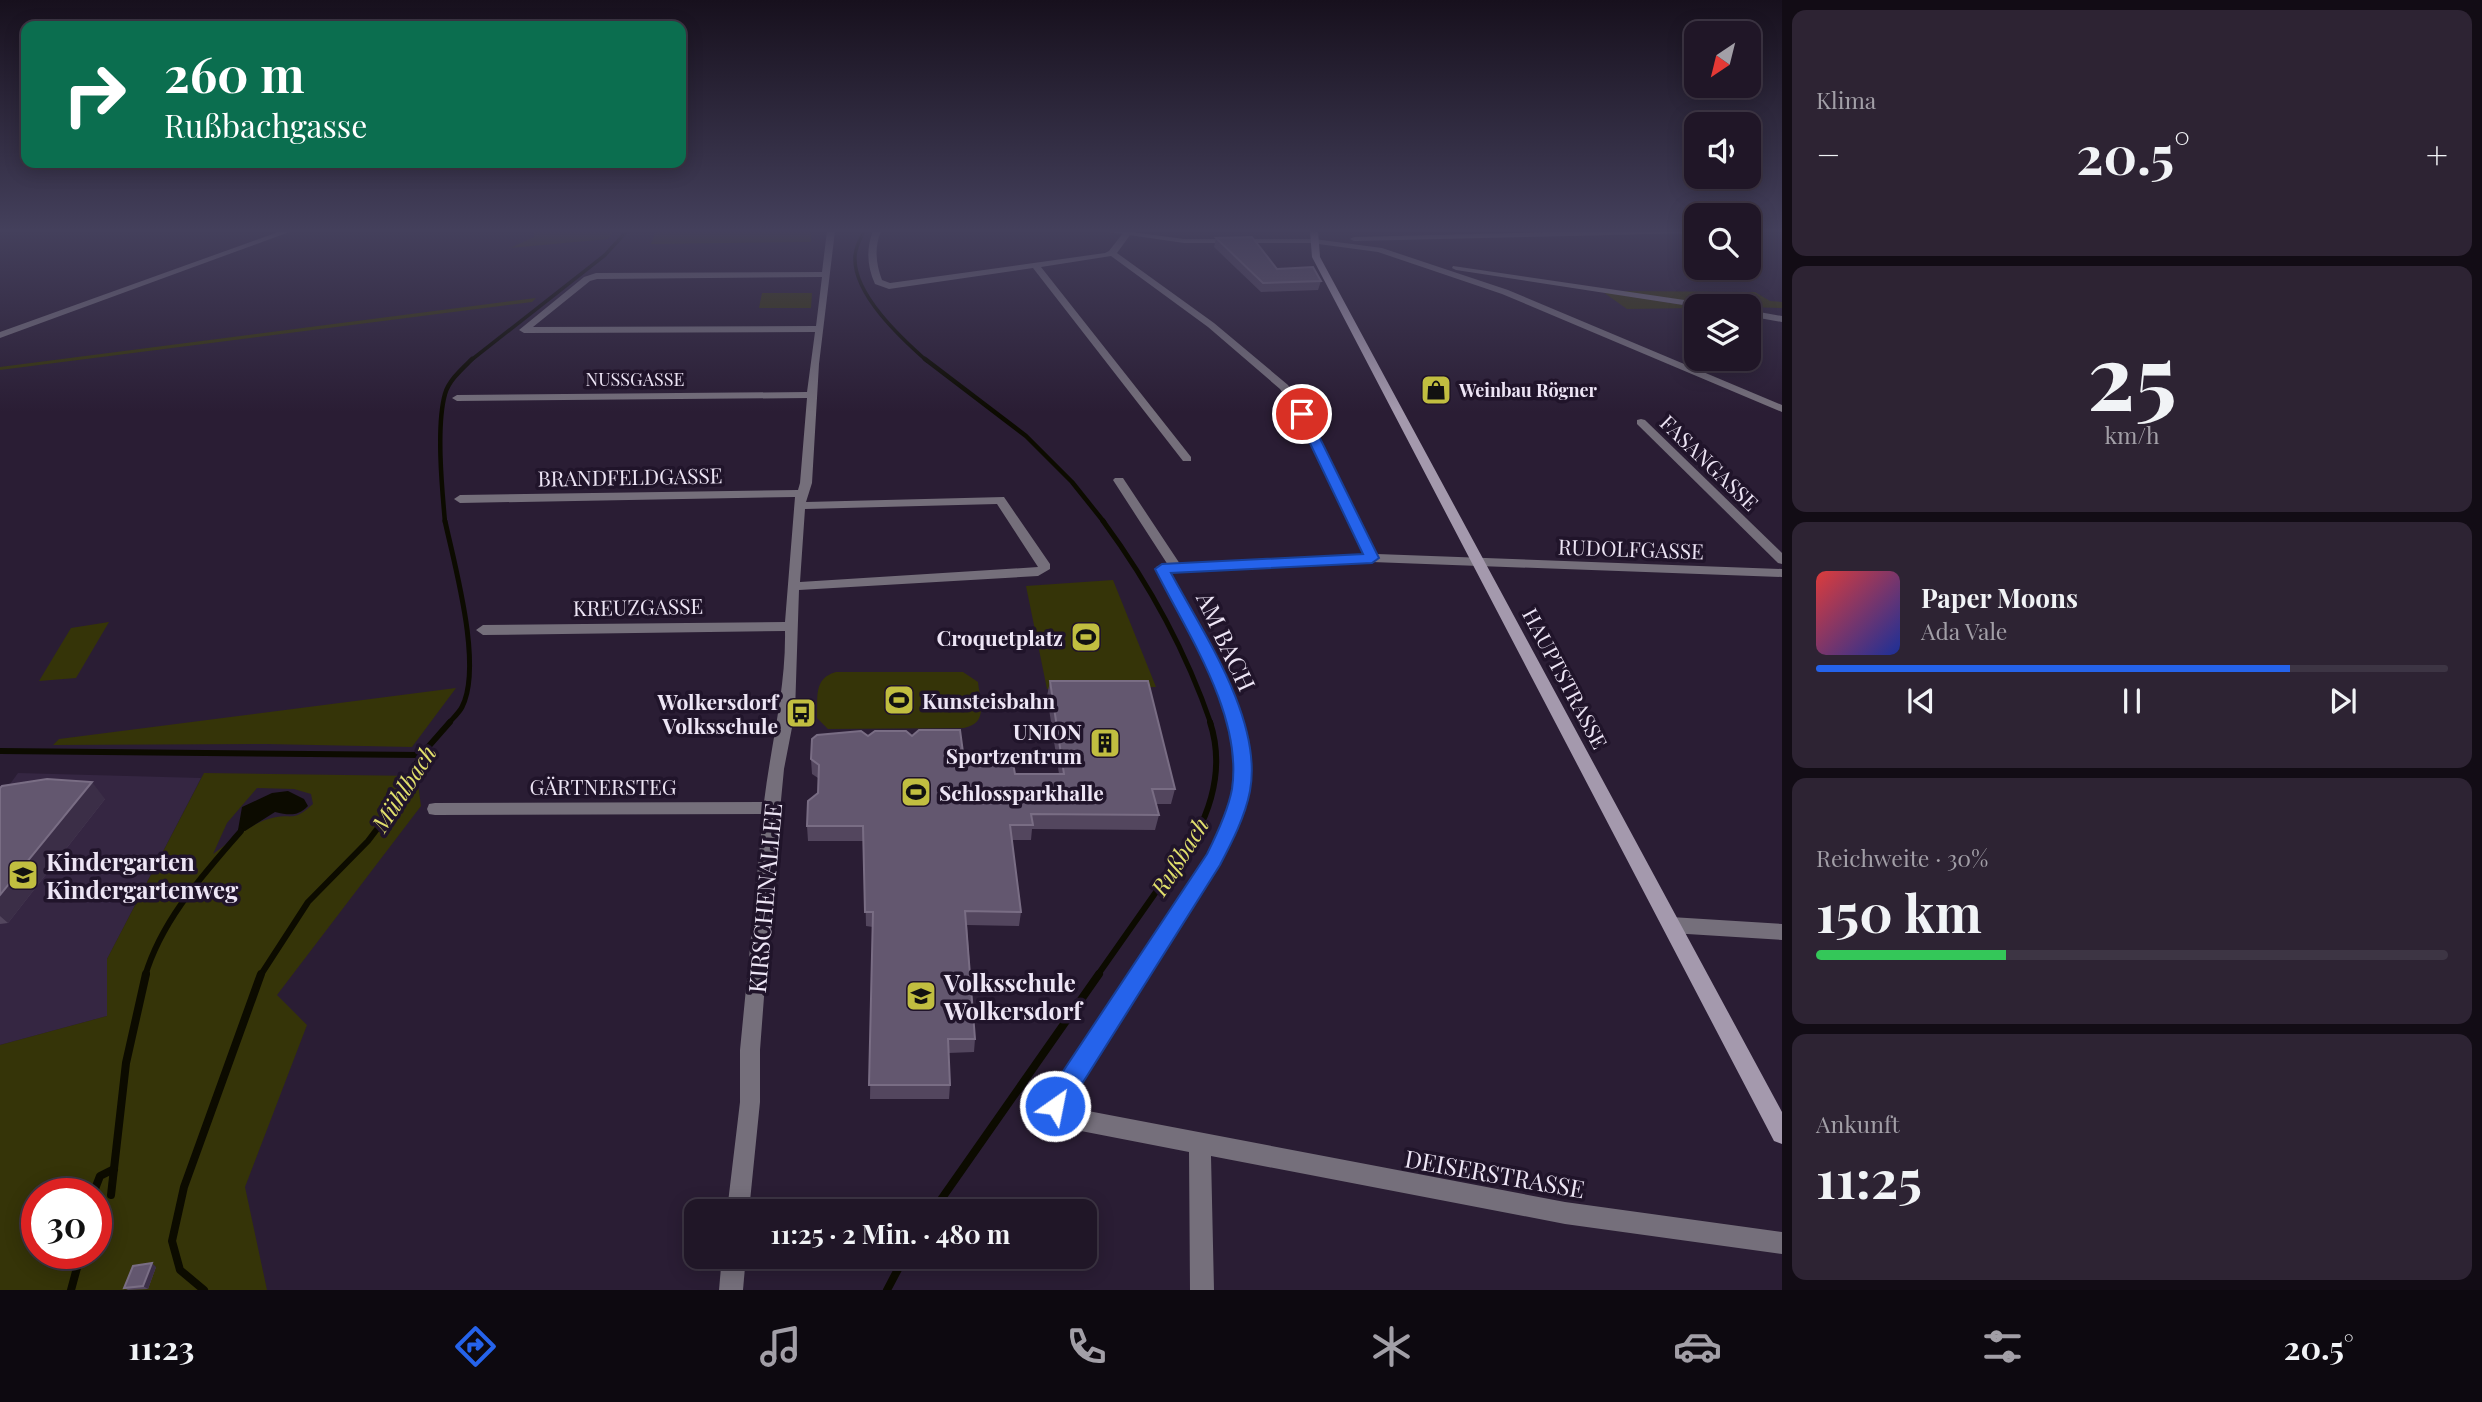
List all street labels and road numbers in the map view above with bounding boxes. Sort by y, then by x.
street label: NUSSGASSE [586,367,684,391]
street label: FASANGASSE [1655,408,1765,516]
street label: BRANDFELDGASSE [537,460,723,492]
street label: RUDOLFGASSE [1558,531,1704,565]
street label: AM BACH [1190,585,1264,696]
street label: KREUZGASSE [573,591,703,621]
street label: HAUPTSTRASSE [1517,603,1615,753]
street label: GÄRTNERSTEG [529,772,677,800]
street label: KIRSCHENALLEE [740,802,788,994]
street label: DEISERSTRASSE [1403,1141,1587,1205]

